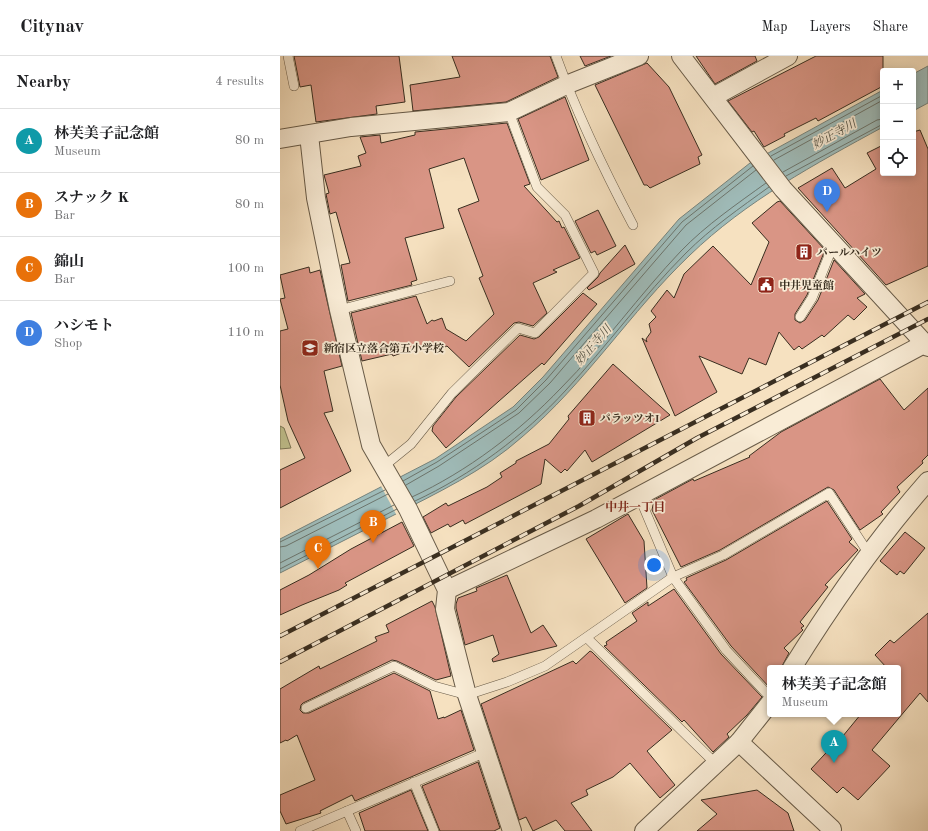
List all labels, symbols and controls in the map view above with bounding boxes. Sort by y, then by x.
text: Citynav [20,18,84,37]
text: Map [762,20,788,34]
text: Layers [810,20,851,34]
text: Share [873,20,908,34]
map controls [880,68,916,176]
button: + [880,68,916,104]
text: Nearby [16,74,71,91]
text: 4 results [215,75,264,88]
button: − [880,104,916,140]
water label: 妙正寺川 [810,115,860,152]
text: 林芙美子記念館 [54,127,159,142]
text: A [24,134,34,147]
text: 80 m [235,134,264,147]
button: locate [880,140,916,176]
text: Museum [54,145,101,158]
pin: D [814,179,840,212]
text: スナック K [54,191,129,206]
text: B [24,198,34,211]
text: 80 m [235,198,264,211]
text: Bar [54,209,75,222]
building icon: パールハイツ [794,242,814,262]
place label: パールハイツ [816,247,882,259]
text: 錦山 [54,255,84,270]
text: C [25,262,33,275]
text: 100 m [227,262,264,275]
text: Bar [54,273,75,286]
public building icon: 中井児童館 [756,275,776,295]
place label: 中井児童館 [779,279,834,292]
text: ハシモト [54,319,114,334]
water label: 妙正寺川 [572,321,615,368]
text: D [24,326,34,339]
text: 110 m [227,326,264,339]
text: Shop [54,337,82,350]
school or university icon: 新宿区立落合第五小学校 [300,338,320,358]
place label: 新宿区立落合第五小学校 [323,342,444,355]
building icon: パラッツオI [577,408,597,428]
place label: パラッツオI [599,413,660,425]
district label: 中井一丁目 [605,500,665,514]
pin: B [360,510,386,543]
pin: C [305,536,331,569]
your location [644,555,664,575]
popup [767,665,901,717]
text: 林芙美子記念館 [781,678,887,693]
text: Museum [781,696,828,709]
pin: A [821,730,847,763]

